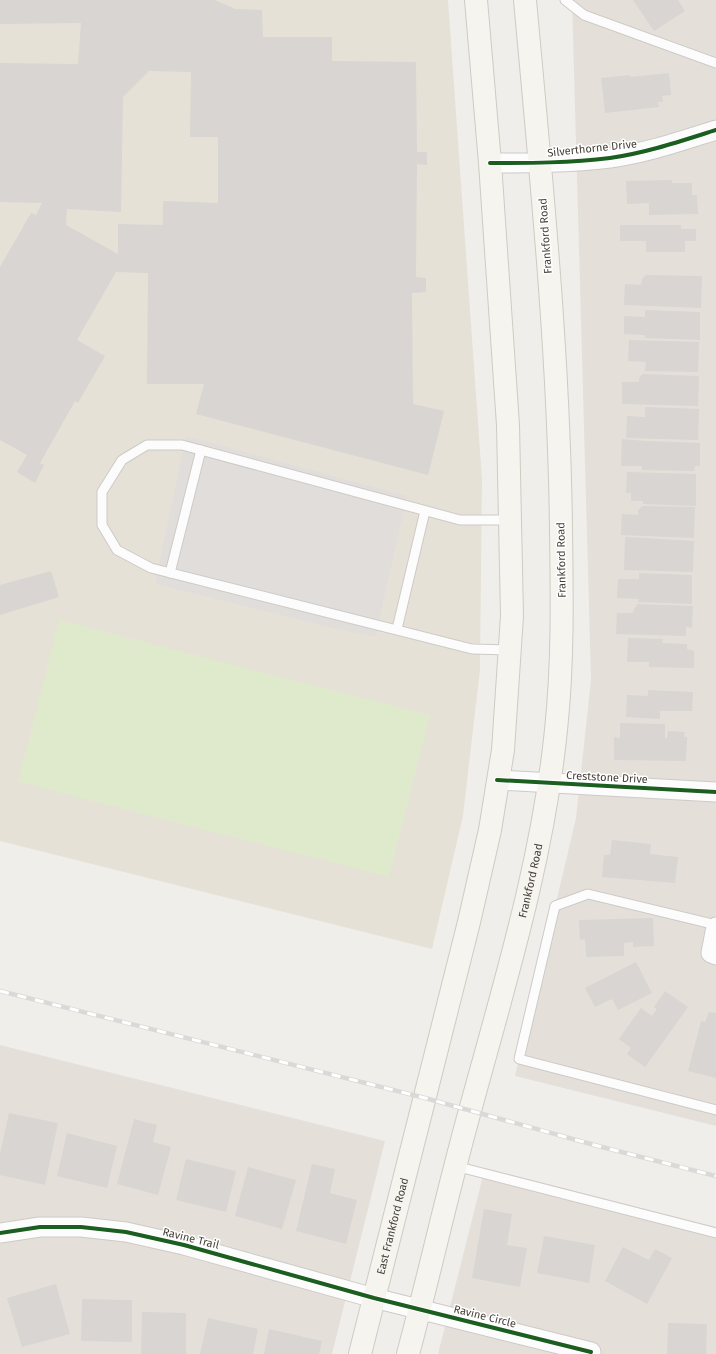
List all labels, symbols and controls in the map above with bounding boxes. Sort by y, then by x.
street label: Silverthorne Drive [547,137,638,160]
street label: Frankford Road [536,198,555,274]
street label: Frankford Road [554,522,569,598]
street label: Creststone Drive [566,769,648,786]
street label: Frankford Road [516,842,545,919]
street label: East Frankford Road [374,1176,411,1276]
street label: Ravine Trail [161,1225,220,1252]
street label: Ravine Circle [452,1302,517,1331]

